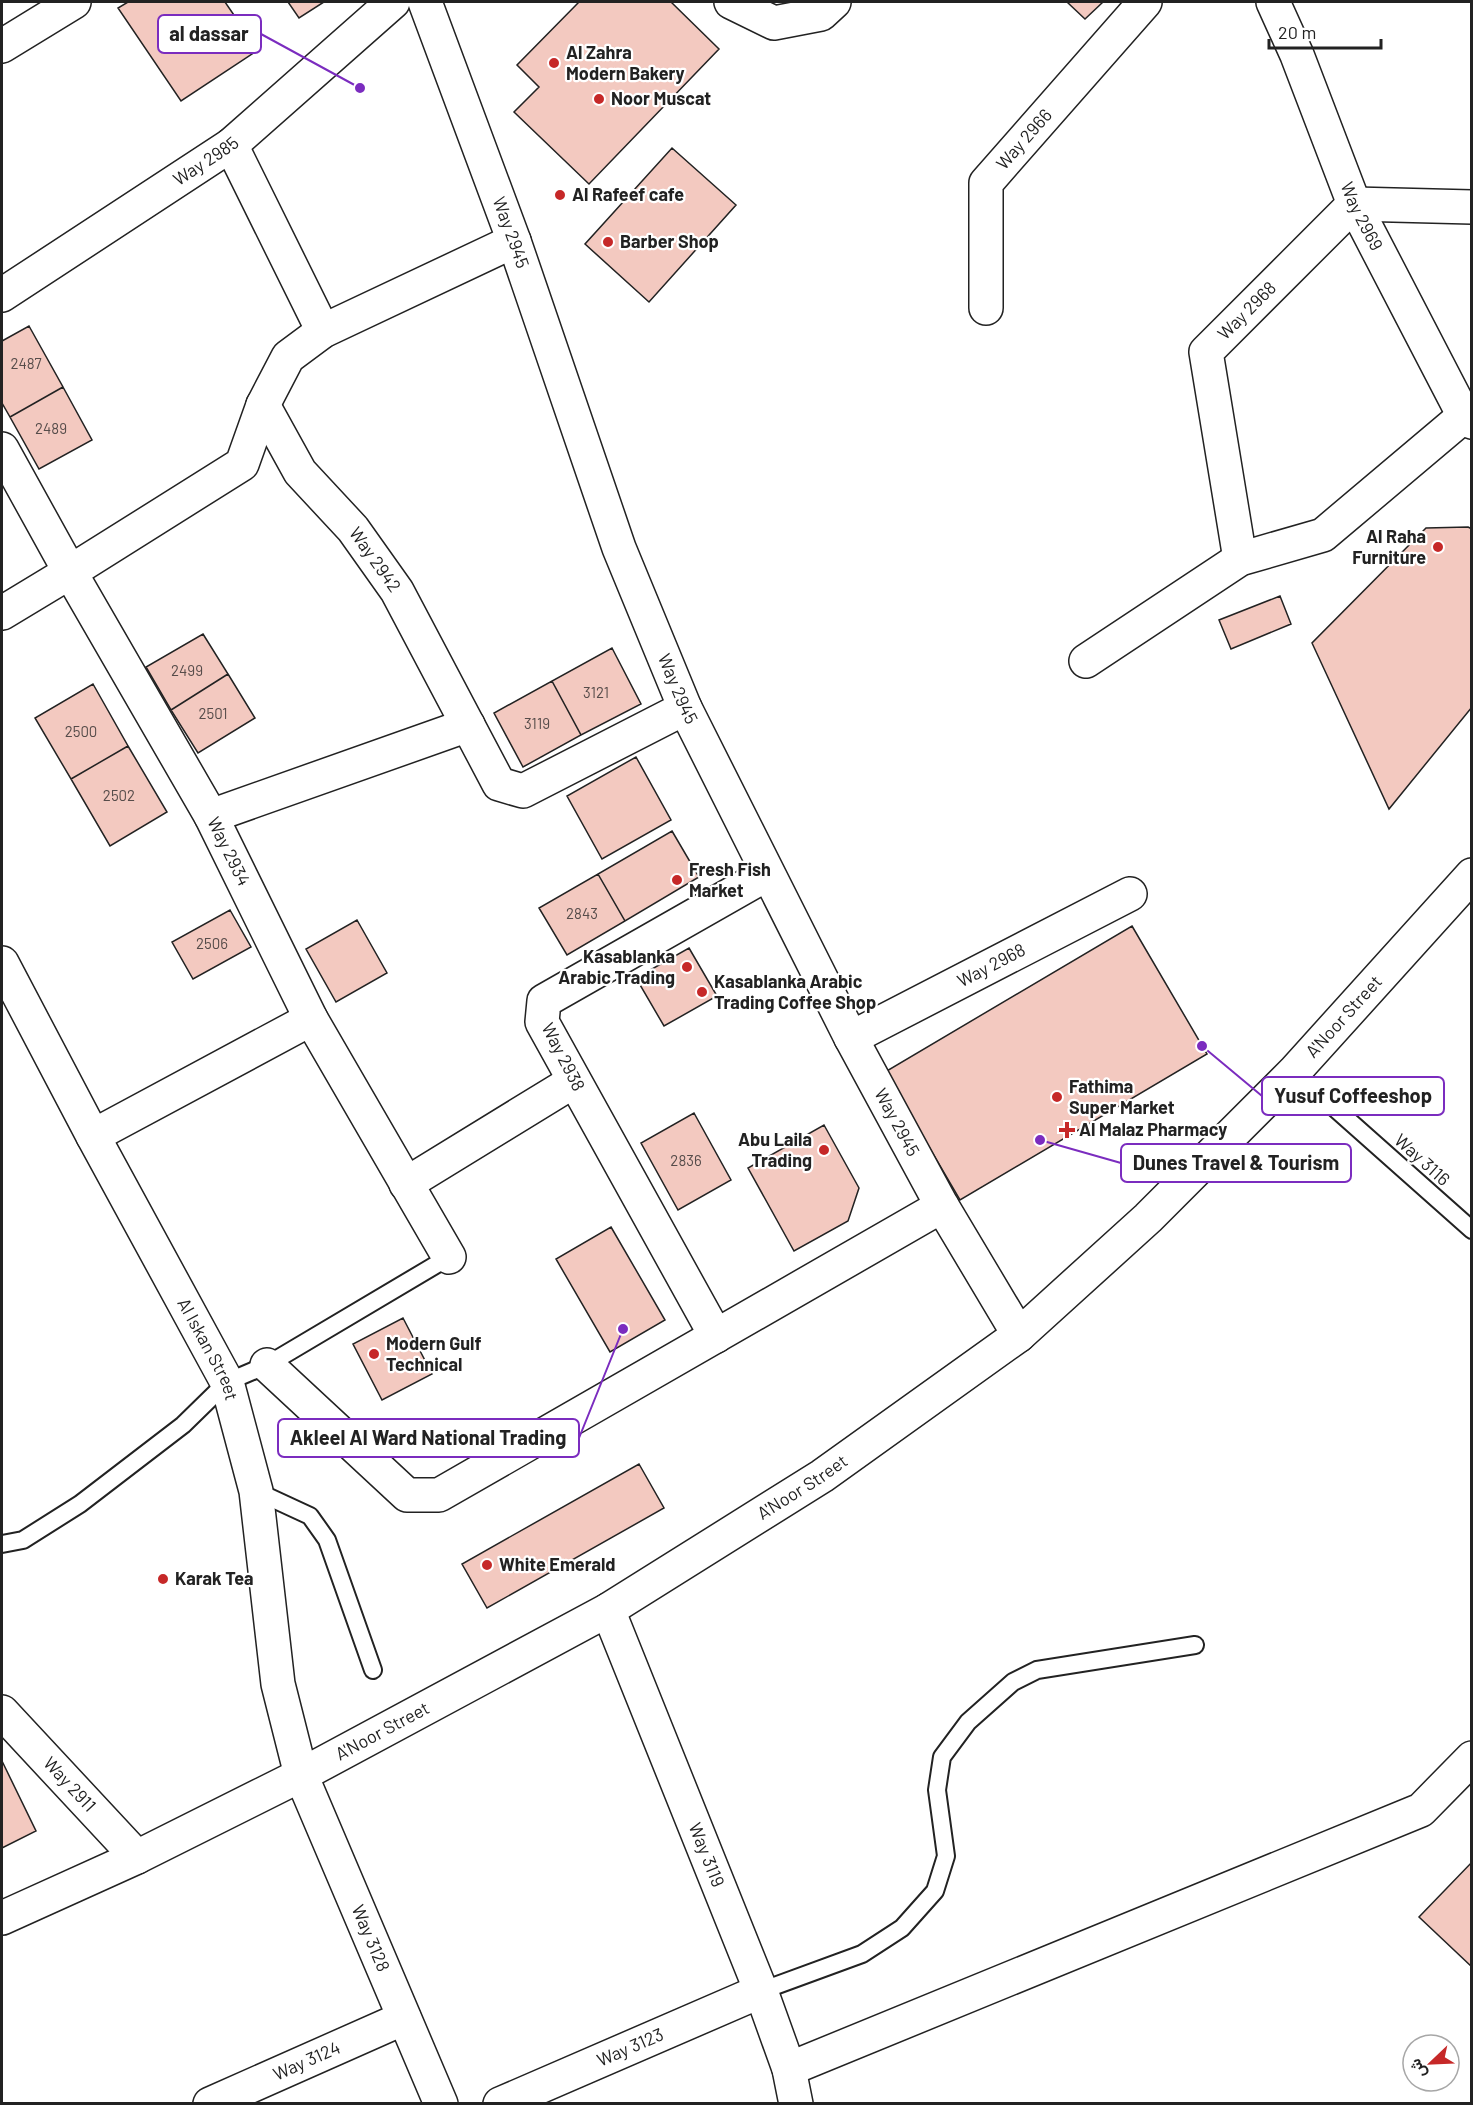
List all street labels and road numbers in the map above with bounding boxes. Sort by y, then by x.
street label: Way 2966 [991,104,1056,174]
street label: Way 2985 [169,131,243,190]
street label: Way 2969 [1337,179,1388,254]
street label: Way 2945 [489,194,534,271]
street label: Way 2968 [1213,276,1280,344]
street label: Way 2942 [345,522,406,596]
street label: Way 2945 [654,650,703,727]
street label: Way 2934 [203,813,256,889]
street label: Way 2968 [953,938,1029,991]
street label: A'Noor Street [1301,970,1386,1062]
street label: Way 2938 [537,1019,590,1094]
street label: Way 2945 [870,1084,925,1160]
street label: Way 3116 [1390,1129,1455,1190]
street label: Al Iskan Street [173,1294,243,1403]
street label: A'Noor Street [753,1449,851,1524]
street label: A'Noor Street [331,1696,433,1764]
street label: Way 2911 [39,1752,101,1816]
street label: Way 3119 [685,1819,730,1890]
street label: Way 3128 [347,1901,395,1975]
street label: Way 3123 [593,2023,667,2071]
street label: Way 3124 [270,2036,343,2085]

